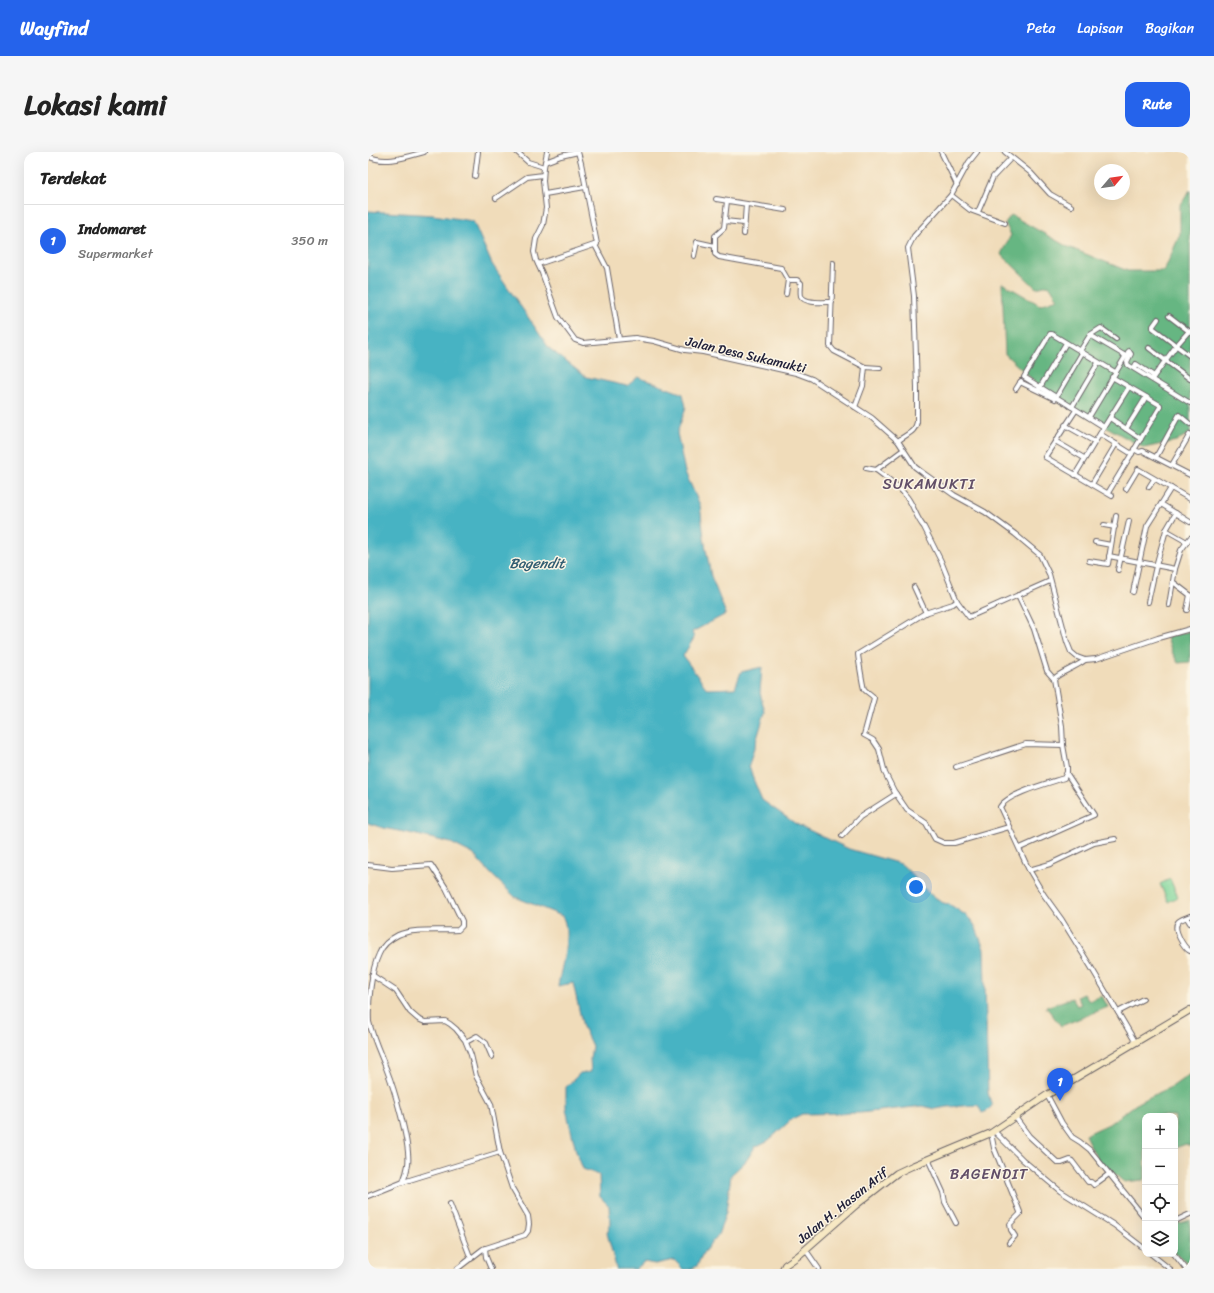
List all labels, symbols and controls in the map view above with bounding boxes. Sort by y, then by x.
text: Wayfind [20,12,88,45]
text: Peta [1026,16,1055,41]
text: Lapisan [1077,16,1123,41]
text: Bagikan [1145,16,1194,41]
text: Lokasi kami [24,80,166,129]
button: Rute [1125,82,1190,127]
text: Terdekat [40,163,106,193]
north arrow [1094,164,1130,200]
text: Indomaret [78,216,147,242]
text: 1 [50,229,56,252]
text: 350 m [291,229,328,252]
text: Supermarket [78,242,153,265]
street label: Jalan Desa Sukamukti [682,329,809,380]
district label: SUKAMUKTI [883,471,975,497]
water label: Bagendit [509,551,566,576]
your location [906,877,926,897]
pin: 1 [1047,1068,1073,1101]
map controls [1142,1113,1178,1257]
button: + [1142,1113,1178,1149]
button: − [1142,1149,1178,1185]
street label: Jalan H. Hasan Arif [791,1160,895,1250]
district label: BAGENDIT [950,1161,1029,1187]
button: locate [1142,1185,1178,1221]
button: layers [1142,1221,1178,1257]

